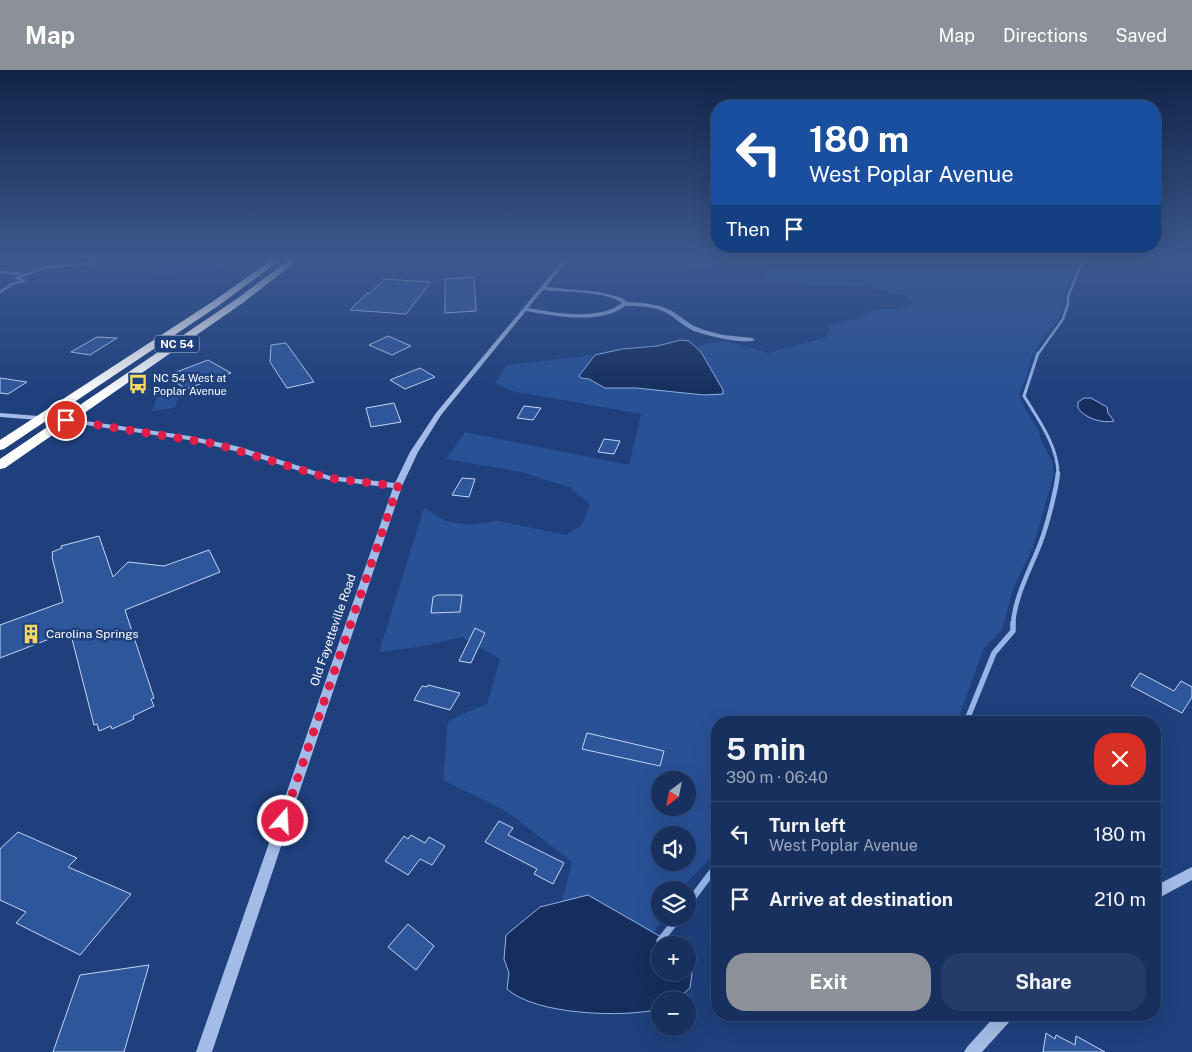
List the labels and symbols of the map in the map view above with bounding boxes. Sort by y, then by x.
road number: NC 54 [154,336,200,352]
place label: NC 54 West at Poplar Avenue [153,372,227,397]
bus stop icon: NC 54 West at Poplar Avenue [127,373,149,395]
pin [45,399,87,441]
street label: Old Fayetteville Road [307,572,359,688]
building icon: Carolina Springs [20,623,42,645]
place label: Carolina Springs [46,627,138,641]
north arrow [651,771,696,816]
position arrow [256,794,308,846]

